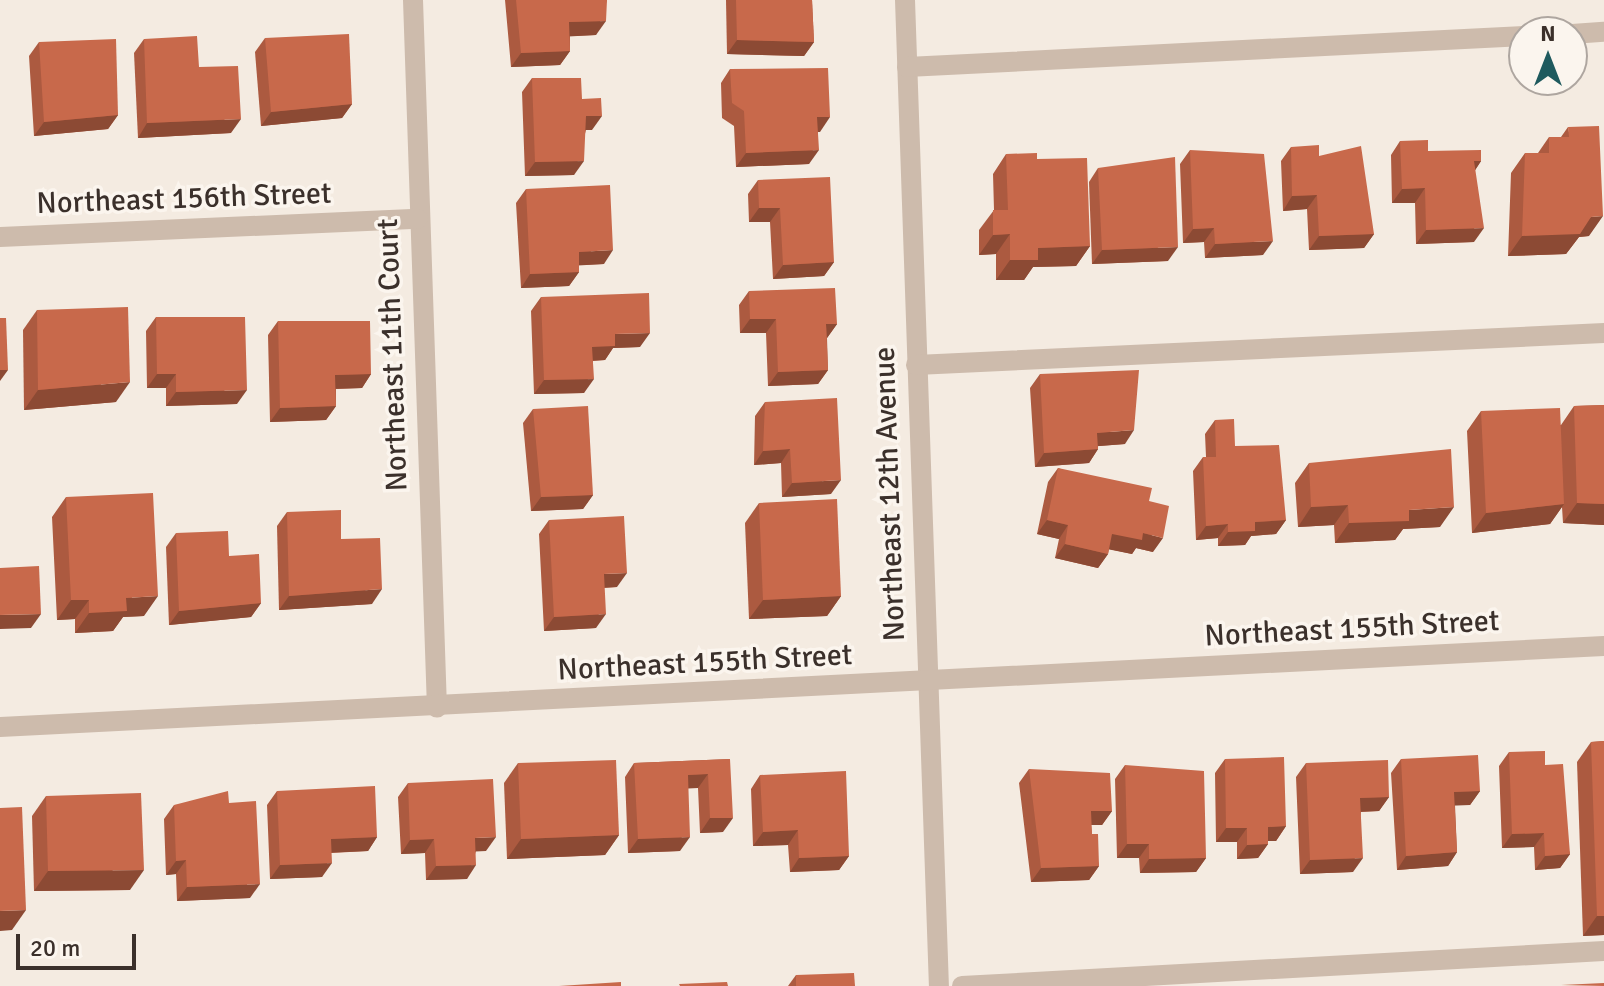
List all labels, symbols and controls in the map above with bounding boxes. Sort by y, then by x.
north arrow [1508,16,1588,96]
text: N [1540,20,1556,47]
street label: Northeast 156th Street [36,176,332,222]
street label: Northeast 11th Court [370,218,416,492]
street label: Northeast 12th Avenue [867,346,913,642]
street label: Northeast 155th Street [1204,603,1500,655]
street label: Northeast 155th Street [557,637,853,689]
scale bar [20,918,140,968]
text: 20 m [30,933,80,963]

